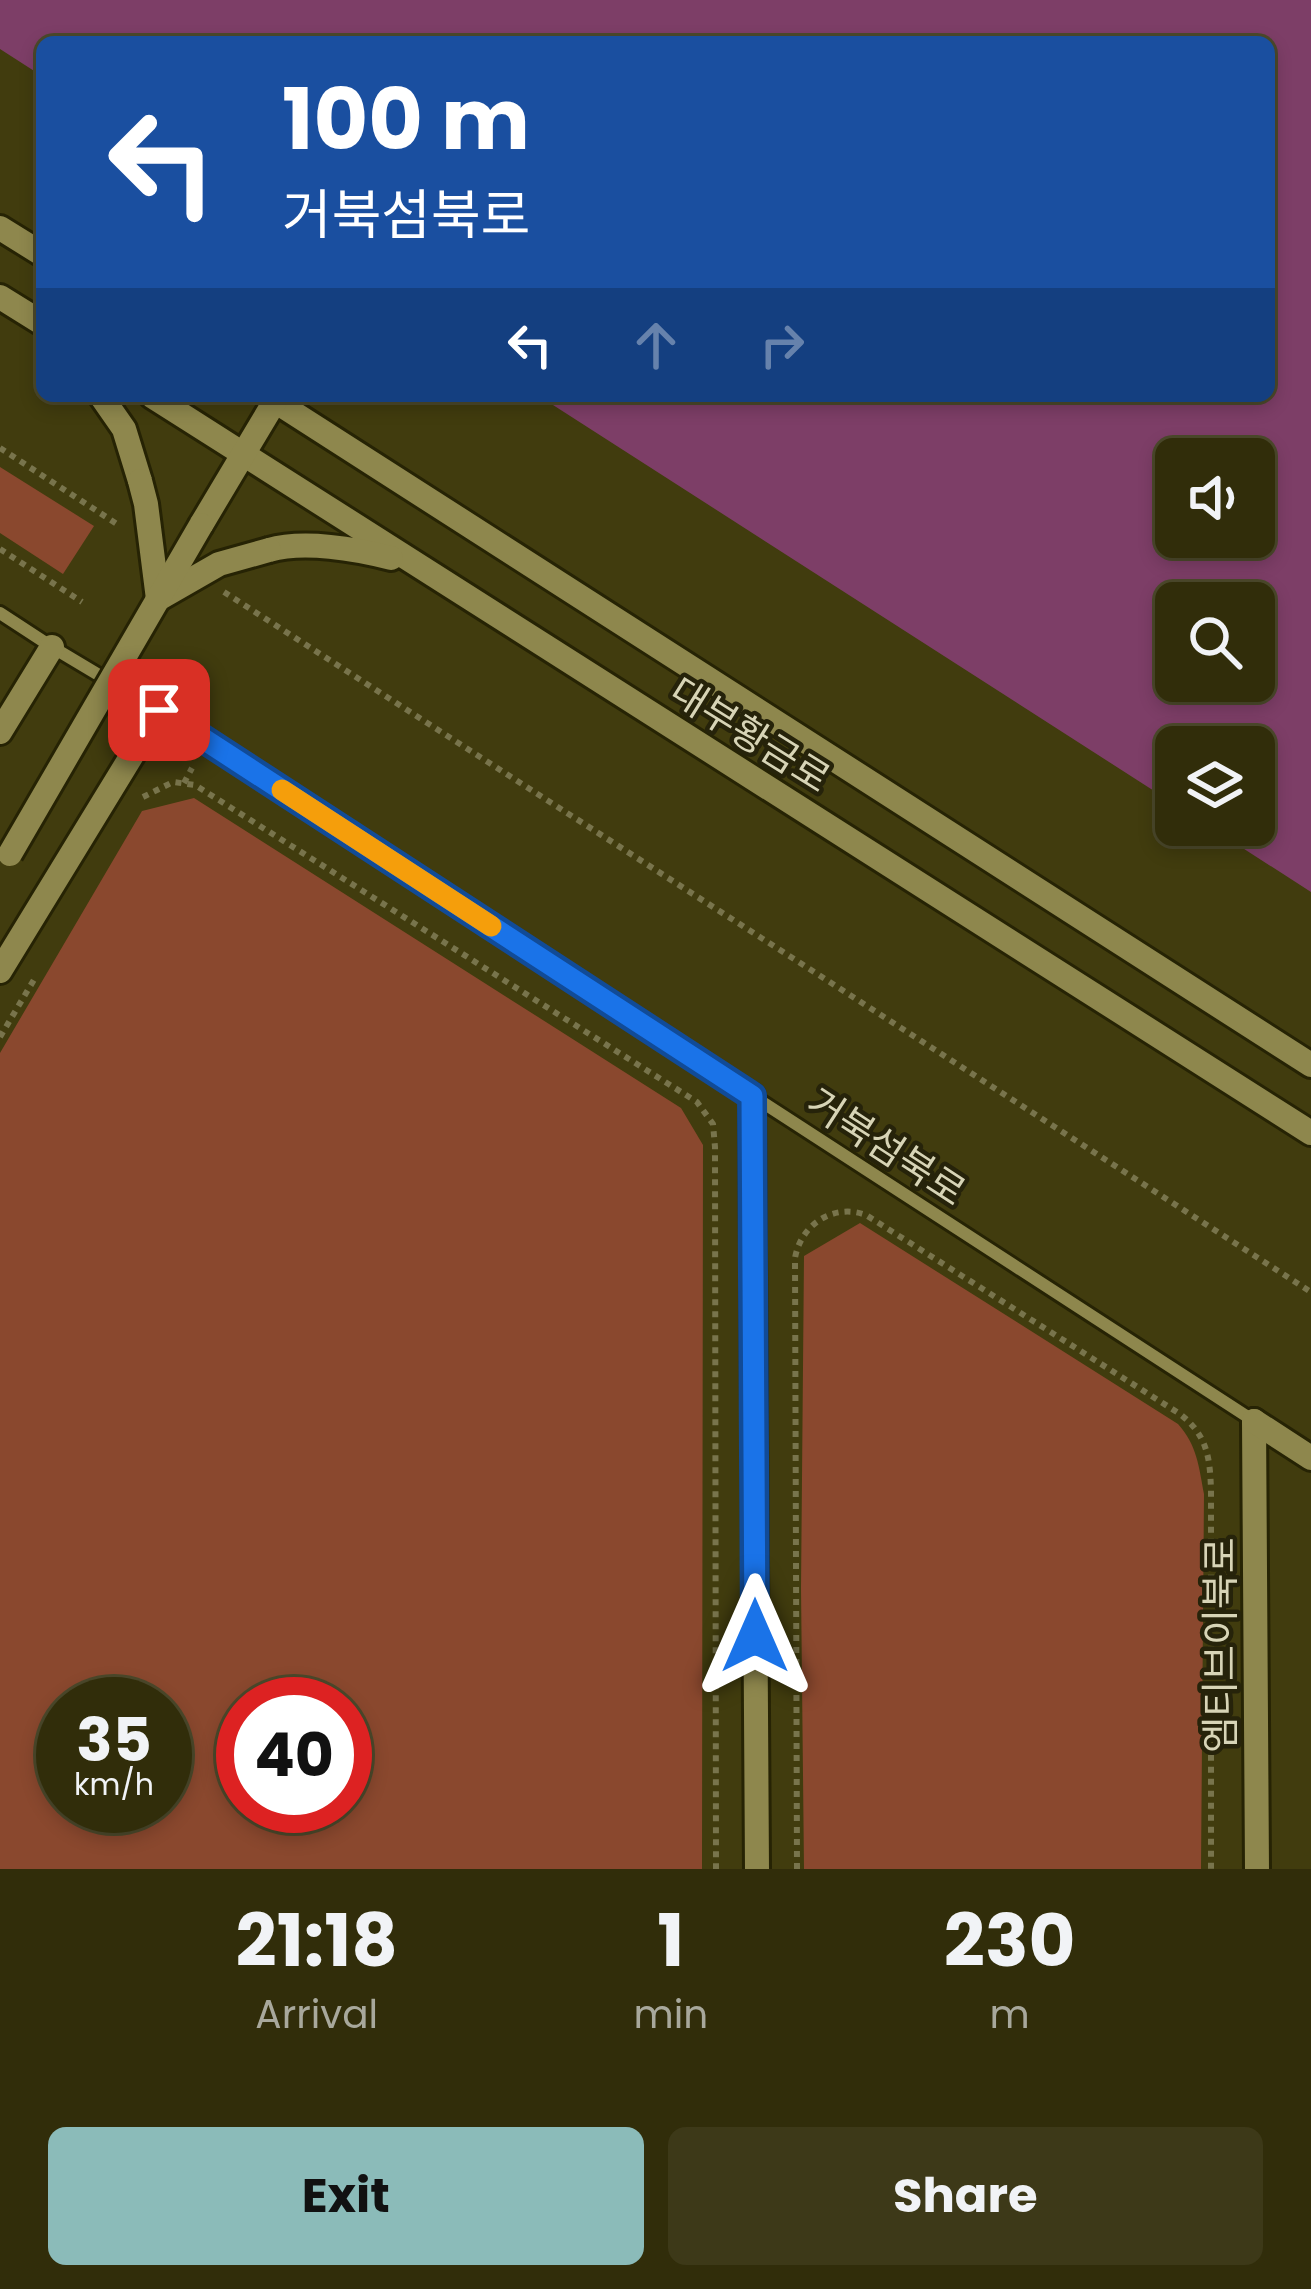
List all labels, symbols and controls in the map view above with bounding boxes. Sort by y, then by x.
text: 100 m [282,61,530,178]
icon: left [84,84,240,240]
text: 거북섬북로 [282,177,530,253]
icon: left [497,312,563,378]
icon: ahead [623,312,689,378]
icon: right [749,312,815,378]
map controls [1155,438,1275,846]
button: sound [1155,438,1275,558]
button: search [1155,582,1275,702]
pin [108,659,210,761]
street label: 대부황금로 [659,664,841,806]
icon: arrive [126,677,192,743]
button: layers [1155,726,1275,846]
street label: 거북섬북로 [796,1075,976,1219]
street label: 엠티브이북로 [1193,1537,1248,1753]
position arrow [692,1573,818,1699]
speed limit sign: 40 [216,1677,372,1833]
text: 35 [76,1698,152,1782]
text: km/h [74,1763,154,1806]
text: 21:18 [236,1890,398,1991]
text: 1 [657,1890,684,1991]
text: 230 [944,1890,1075,1991]
text: Arrival [255,1987,378,2042]
text: min [634,1987,708,2042]
text: m [990,1987,1030,2042]
button: Exit [48,2127,644,2265]
button: Share [668,2127,1263,2265]

